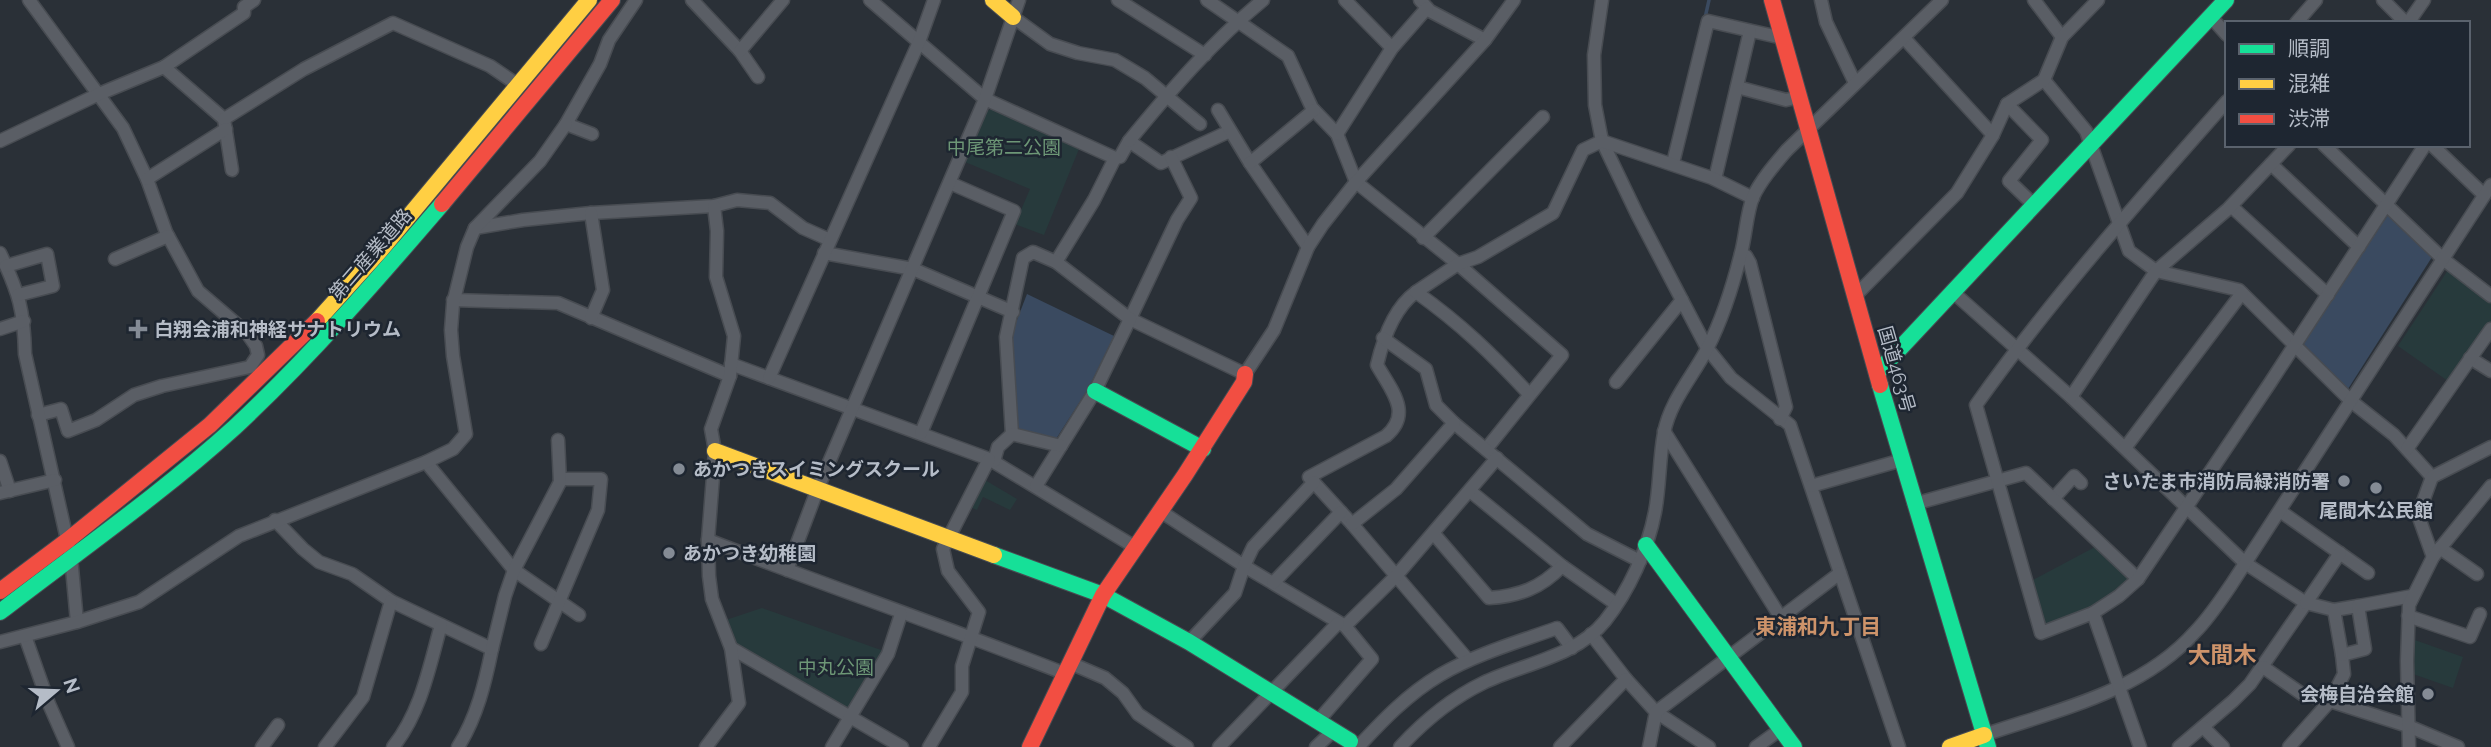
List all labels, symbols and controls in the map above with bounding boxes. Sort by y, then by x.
legend [2225,21,2470,147]
text: 順調 [2288,36,2330,61]
text: 混雑 [2288,71,2330,96]
text: 渋滞 [2288,106,2330,131]
park label: 中尾第二公園 [947,136,1061,158]
street label: 第二産業道路 [324,204,416,304]
place label: 白翔会浦和神経サナトリウム [154,318,401,340]
marker: 白翔会浦和神経サナトリウム [128,319,148,339]
street label: 国道463号 [1874,323,1920,415]
place label: あかつきスイミングスクール [693,458,940,480]
marker: あかつきスイミングスクール [671,461,687,477]
place label: さいたま市消防局緑消防署 [2103,470,2330,492]
marker: さいたま市消防局緑消防署 [2336,473,2352,489]
marker: 尾間木公民館 [2368,480,2384,496]
place label: 尾間木公民館 [2319,499,2433,521]
place label: あかつき幼稚園 [683,542,816,564]
marker: あかつき幼稚園 [661,545,677,561]
district label: 東浦和九丁目 [1755,614,1881,639]
district label: 大間木 [2188,641,2257,668]
north arrow [21,656,91,726]
park label: 中丸公園 [798,656,874,678]
text: N [59,675,85,696]
place label: 会梅自治会館 [2300,683,2414,705]
marker: 会梅自治会館 [2420,686,2436,702]

